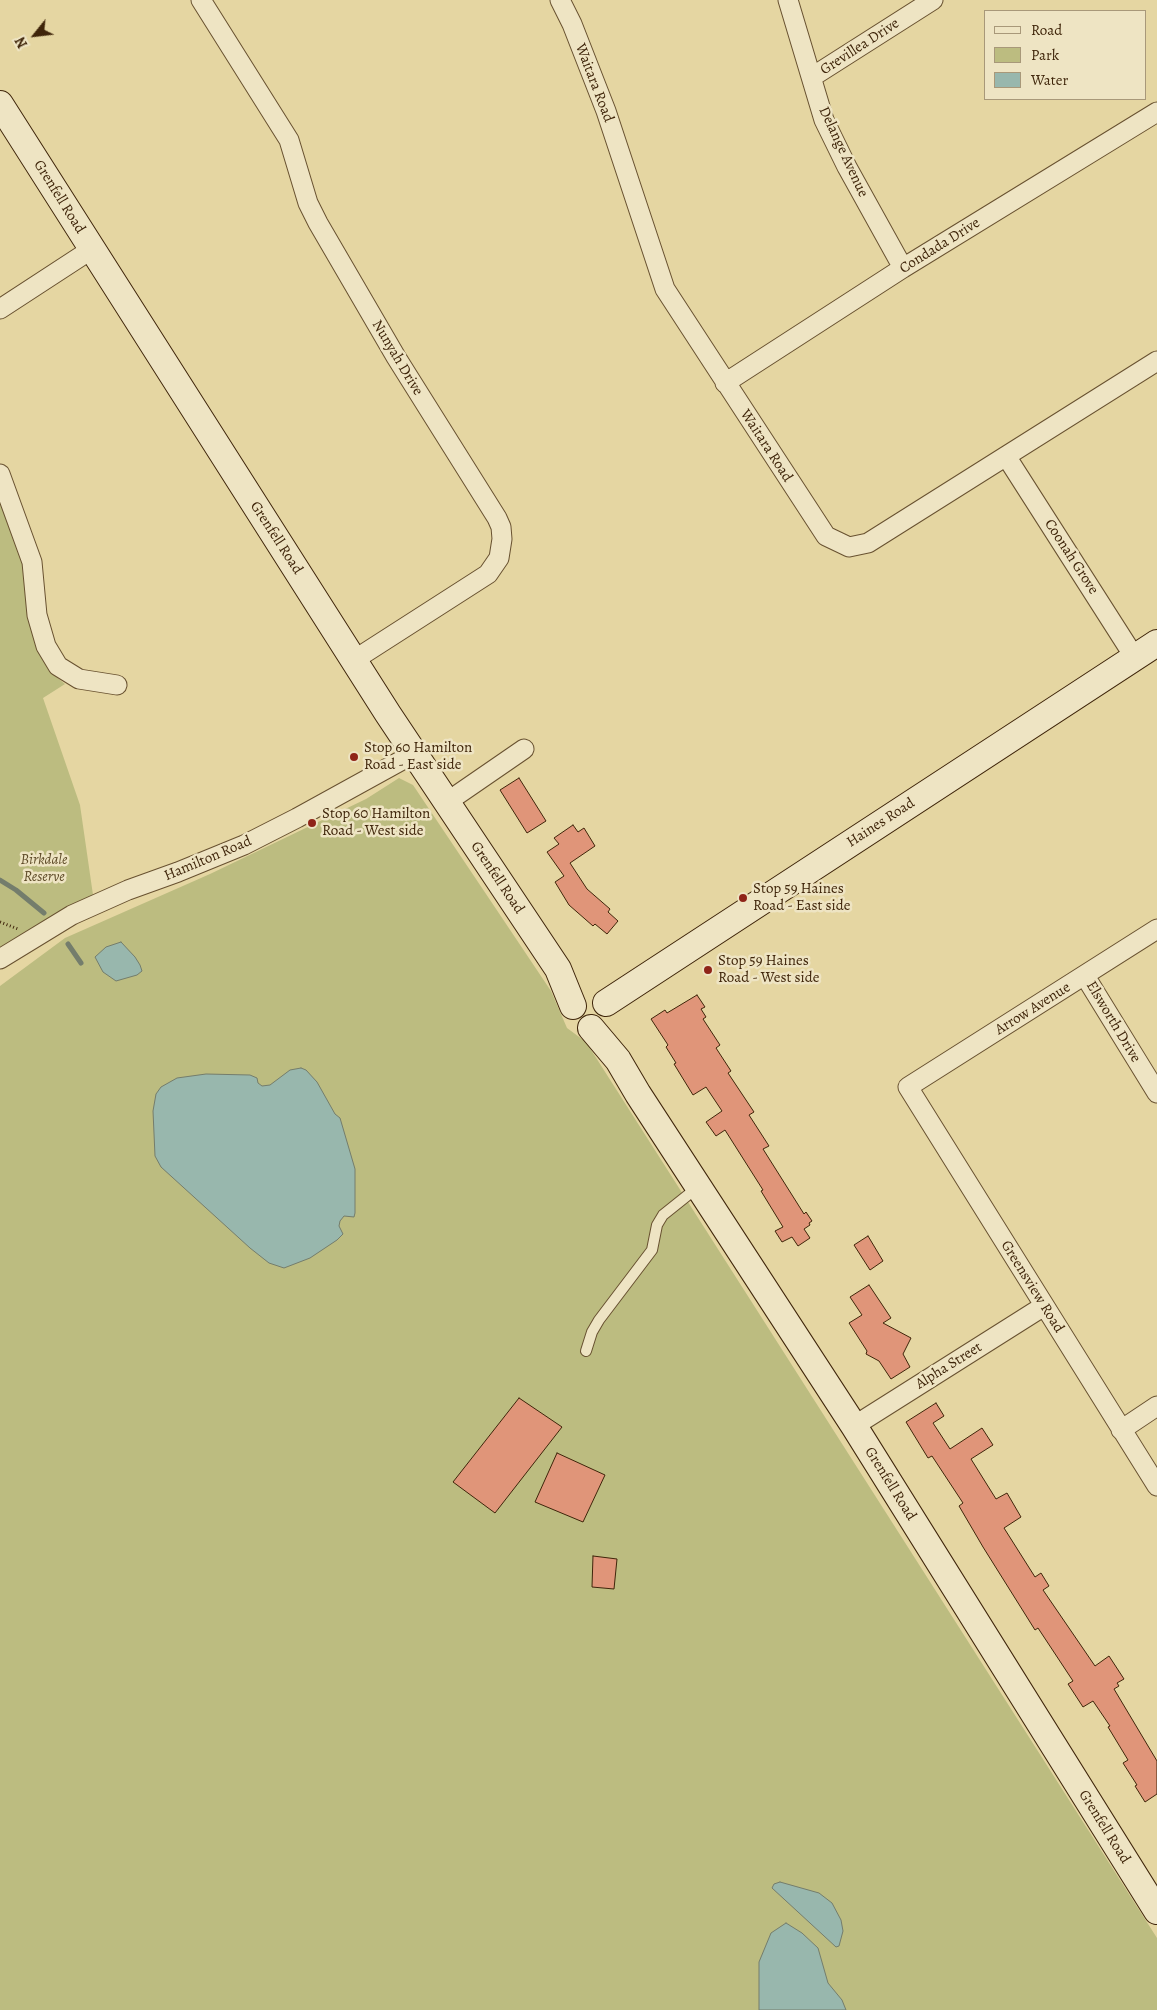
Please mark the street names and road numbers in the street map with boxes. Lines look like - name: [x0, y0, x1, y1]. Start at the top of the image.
- street label: Grevillea Drive: [817, 15, 903, 79]
- street label: Waitara Road: [571, 41, 617, 125]
- street label: Delange Avenue: [814, 104, 872, 200]
- street label: Grenfell Road: [29, 157, 89, 237]
- street label: Condada Drive: [896, 214, 984, 278]
- street label: Nunyah Drive: [367, 317, 427, 399]
- street label: Waitara Road: [736, 406, 796, 486]
- street label: Grenfell Road: [246, 498, 306, 578]
- street label: Coonah Grove: [1040, 516, 1102, 598]
- street label: Haines Road: [844, 794, 918, 852]
- street label: Hamilton Road: [162, 833, 254, 885]
- street label: Grenfell Road: [466, 838, 528, 918]
- street label: Elsworth Drive: [1082, 978, 1144, 1066]
- street label: Arrow Avenue: [992, 979, 1074, 1039]
- street label: Greensview Road: [996, 1238, 1068, 1336]
- street label: Alpha Street: [912, 1339, 986, 1393]
- street label: Grenfell Road: [860, 1444, 920, 1524]
- street label: Grenfell Road: [1074, 1787, 1134, 1867]

